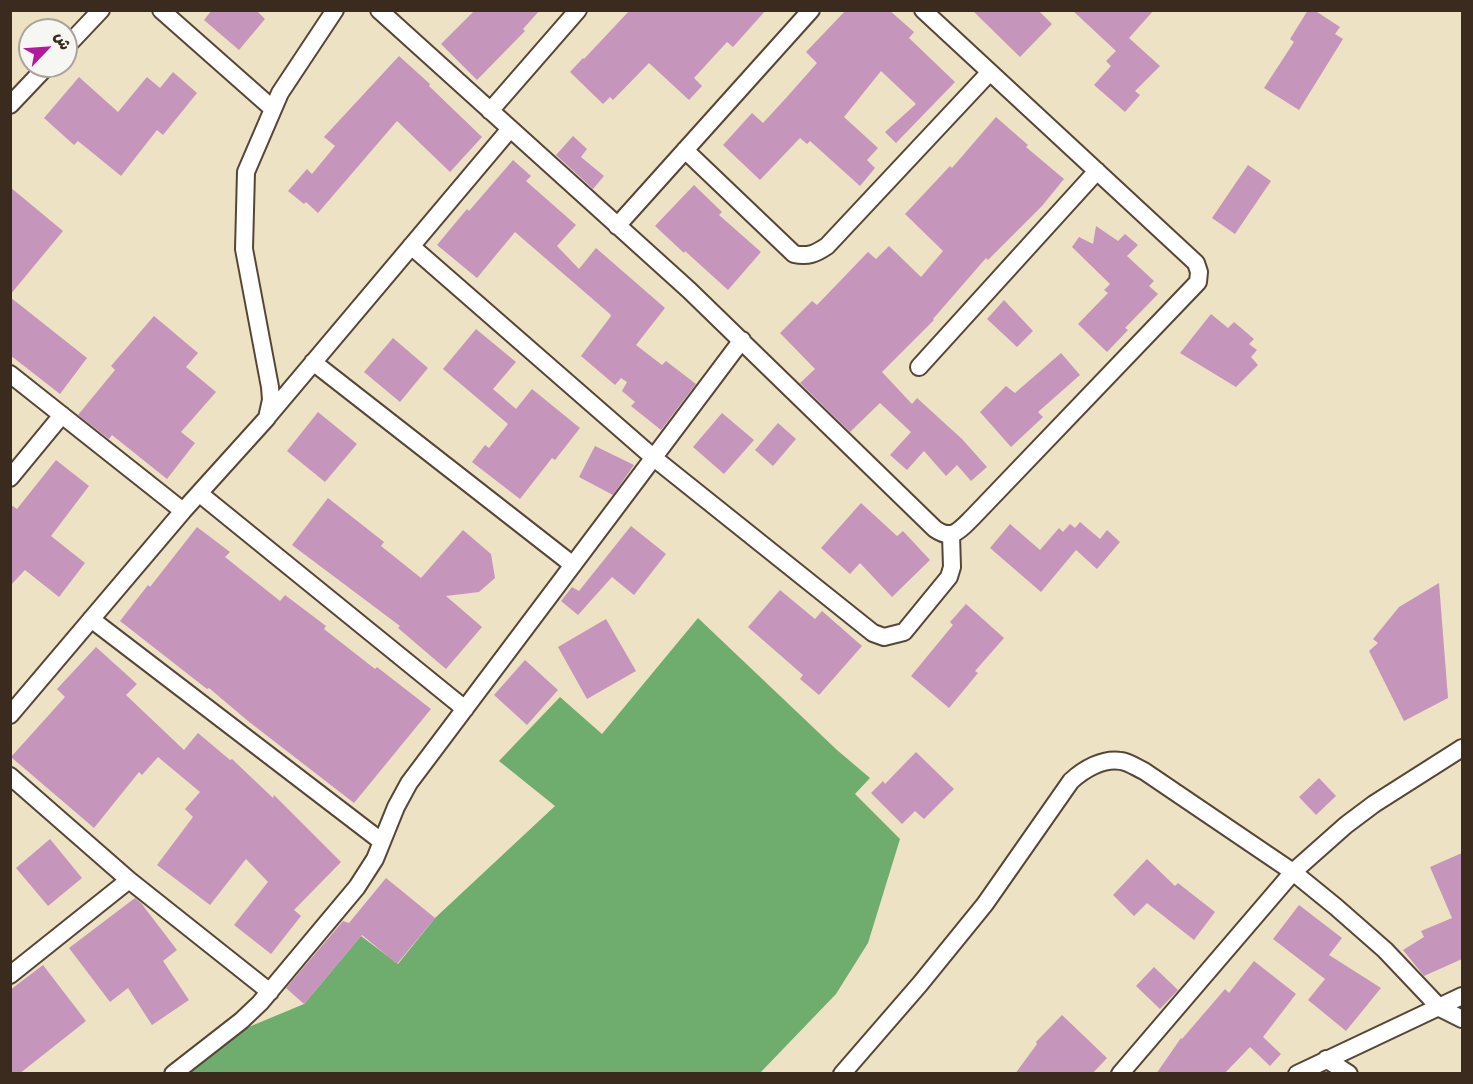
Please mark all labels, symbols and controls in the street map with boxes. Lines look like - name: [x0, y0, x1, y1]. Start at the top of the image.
- north arrow: [18, 18, 78, 78]
- text: ش: [50, 29, 75, 53]

